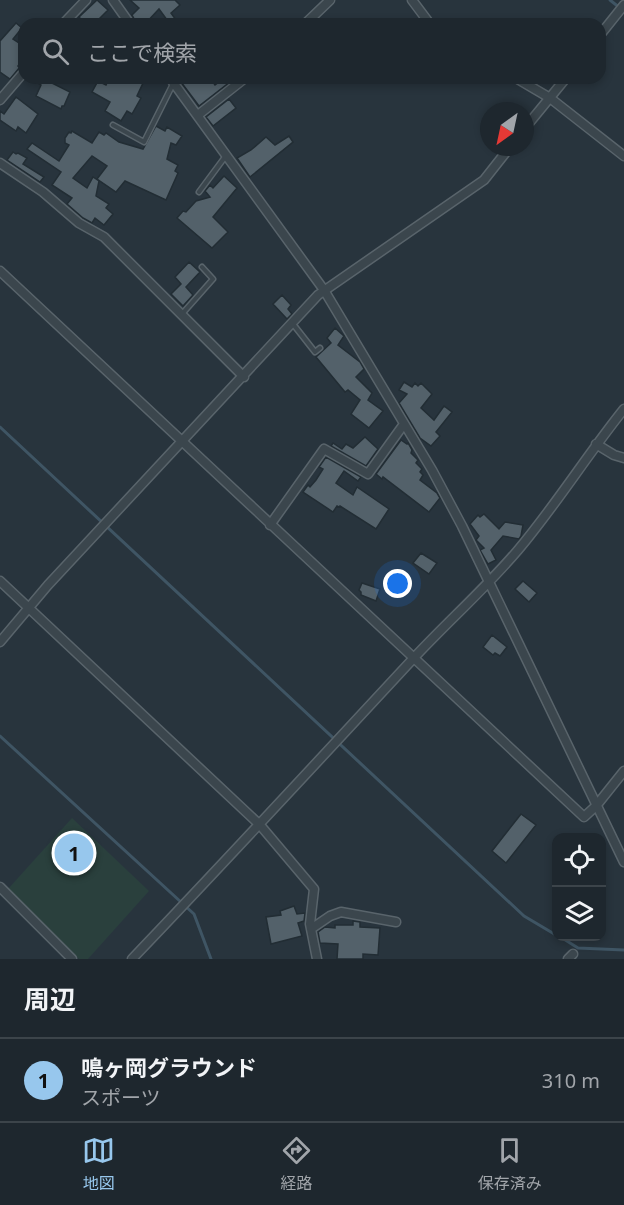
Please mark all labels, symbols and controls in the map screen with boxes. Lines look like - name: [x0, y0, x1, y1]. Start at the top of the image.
- search box: [18, 18, 606, 84]
- icon: search: [39, 35, 72, 68]
- text: ここで検索: [87, 37, 197, 67]
- north arrow: [480, 102, 534, 156]
- your location: [383, 569, 412, 598]
- pin: 1: [54, 830, 94, 876]
- map controls: [552, 833, 606, 941]
- button: locate: [552, 833, 606, 887]
- button: layers: [552, 887, 606, 941]
- text: 周辺: [24, 981, 76, 1017]
- text: 鳴ヶ岡グラウンド: [81, 1052, 257, 1082]
- text: 1: [38, 1067, 49, 1094]
- text: 310 m: [542, 1067, 600, 1094]
- text: スポーツ: [81, 1084, 161, 1111]
- tab: 地図: [82, 1134, 115, 1194]
- tab: 経路: [280, 1134, 313, 1194]
- tab: 保存済み: [478, 1134, 542, 1194]

